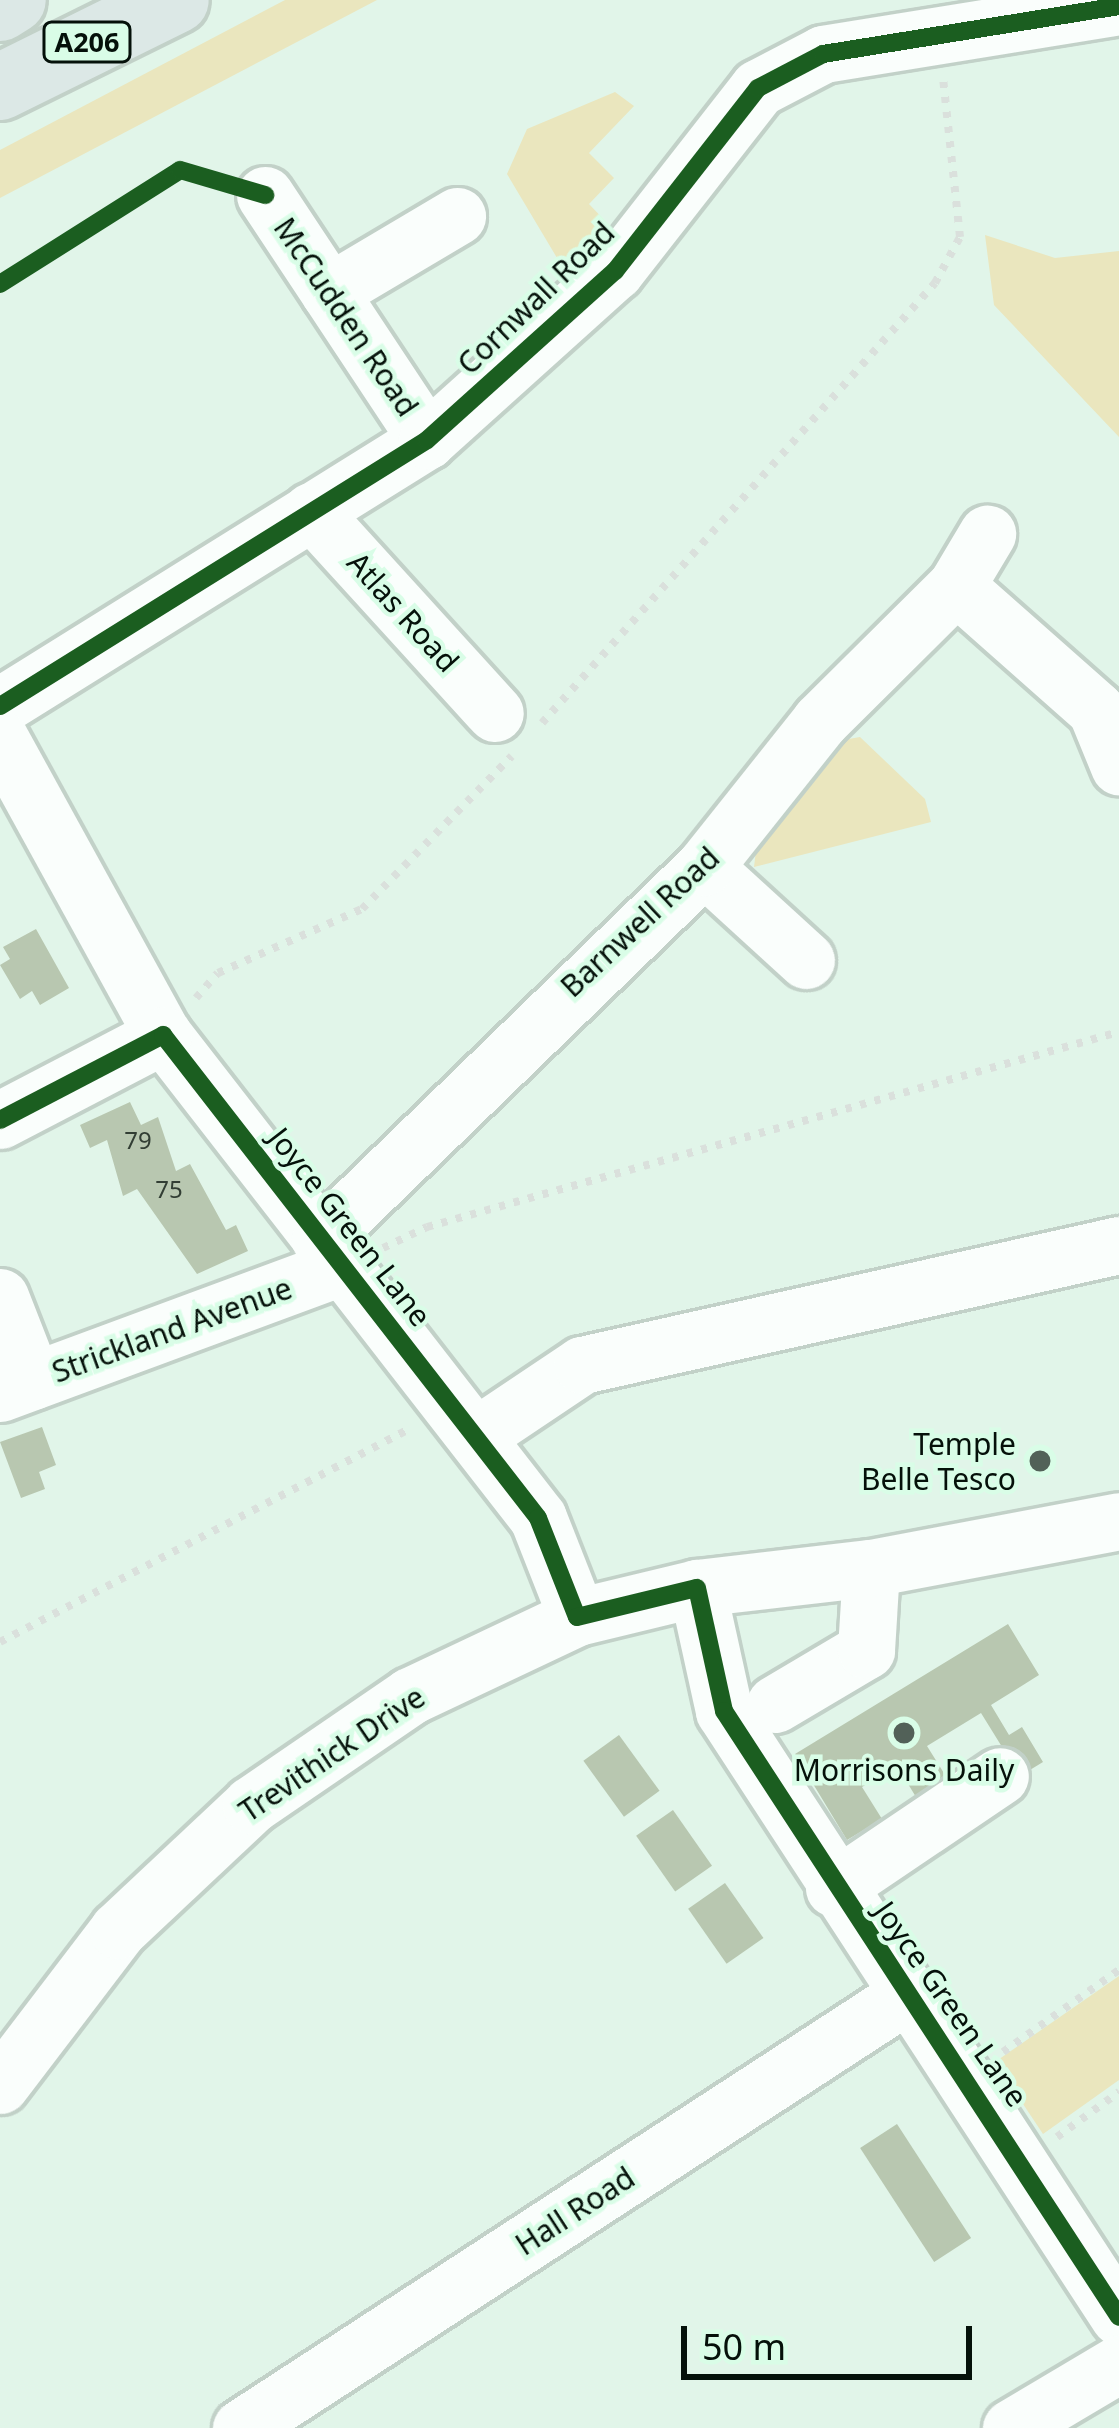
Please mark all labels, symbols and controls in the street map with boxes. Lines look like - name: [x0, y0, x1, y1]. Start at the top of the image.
- road number: A206: [42, 21, 132, 63]
- street label: McCudden Road: [266, 211, 426, 423]
- street label: Cornwall Road: [450, 214, 622, 382]
- street label: Atlas Road: [340, 545, 466, 679]
- street label: Barnwell Road: [553, 840, 727, 1004]
- street label: Joyce Green Lane: [261, 1121, 439, 1333]
- house number: 79: [124, 1126, 152, 1154]
- house number: 75: [155, 1175, 183, 1203]
- street label: Strickland Avenue: [47, 1270, 297, 1390]
- place label: Temple Belle Tesco: [861, 1426, 1016, 1496]
- marker: Temple Belle Tesco: [1027, 1448, 1053, 1474]
- street label: Trevithick Drive: [232, 1679, 432, 1829]
- marker: Morrisons Daily: [891, 1720, 917, 1746]
- place label: Morrisons Daily: [794, 1752, 1014, 1788]
- street label: Joyce Green Lane: [867, 1895, 1035, 2113]
- street label: Hall Road: [509, 2159, 641, 2263]
- scale bar: [687, 2302, 978, 2376]
- text: 50 m: [702, 2322, 786, 2371]

